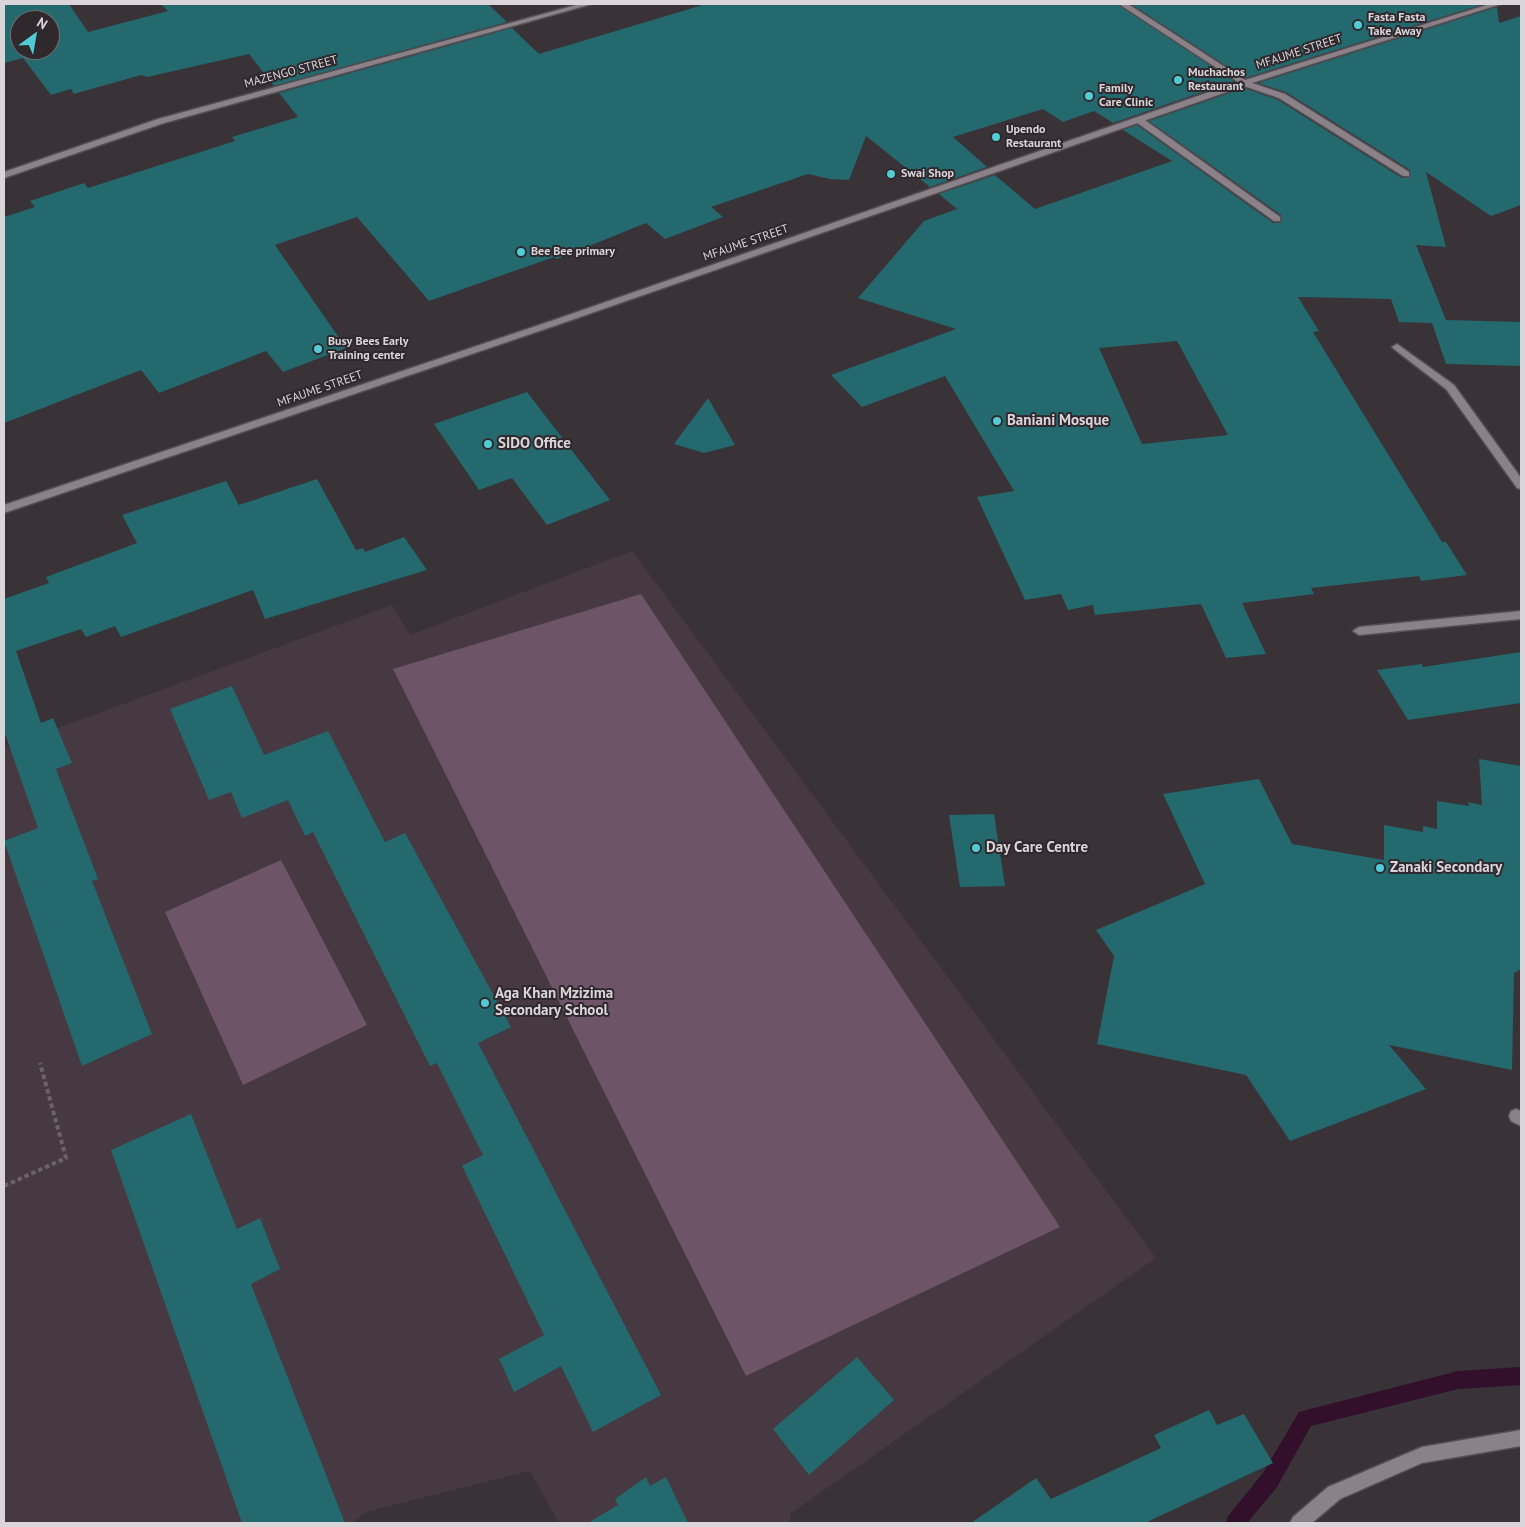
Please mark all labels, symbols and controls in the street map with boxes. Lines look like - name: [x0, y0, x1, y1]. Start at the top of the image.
- north arrow: [10, 10, 60, 60]
- place label: Fasta Fasta Take Away: [1368, 11, 1426, 39]
- text: N: [34, 13, 51, 33]
- marker: Fasta Fasta Take Away: [1352, 19, 1364, 31]
- street label: MFAUME STREET: [1254, 31, 1344, 73]
- street label: MAZENGO STREET: [243, 53, 339, 91]
- place label: Muchachos Restaurant: [1188, 66, 1245, 94]
- marker: Muchachos Restaurant: [1172, 74, 1184, 86]
- place label: Family Care Clinic: [1099, 82, 1153, 110]
- marker: Family Care Clinic: [1083, 90, 1095, 102]
- place label: Upendo Restaurant: [1006, 123, 1061, 151]
- marker: Upendo Restaurant: [990, 131, 1002, 143]
- place label: Swai Shop: [901, 167, 954, 181]
- marker: Swai Shop: [885, 168, 897, 180]
- street label: MFAUME STREET: [701, 222, 791, 264]
- place label: Bee Bee primary: [531, 245, 615, 259]
- marker: Bee Bee primary: [515, 246, 527, 258]
- place label: Busy Bees Early Training center: [328, 335, 408, 363]
- marker: Busy Bees Early Training center: [312, 343, 324, 355]
- street label: MFAUME STREET: [275, 368, 365, 410]
- place label: Baniani Mosque: [1007, 412, 1109, 430]
- marker: Baniani Mosque: [991, 415, 1003, 427]
- place label: SIDO Office: [498, 435, 571, 453]
- marker: SIDO Office: [482, 438, 494, 450]
- place label: Day Care Centre: [986, 839, 1088, 857]
- marker: Day Care Centre: [970, 842, 982, 854]
- place label: Zanaki Secondary: [1390, 859, 1502, 877]
- marker: Zanaki Secondary: [1374, 862, 1386, 874]
- place label: Aga Khan Mzizima Secondary School: [495, 985, 613, 1020]
- marker: Aga Khan Mzizima Secondary School: [479, 997, 491, 1009]

